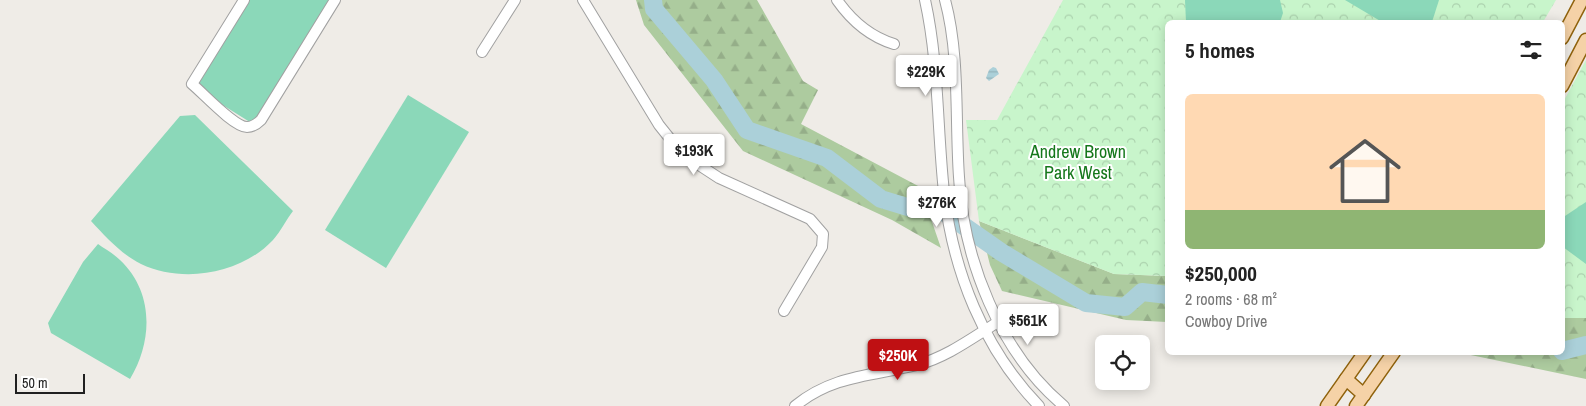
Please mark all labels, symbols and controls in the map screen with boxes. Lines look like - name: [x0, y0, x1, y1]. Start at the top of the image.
- text: 5 homes: [1185, 36, 1255, 65]
- icon: filters: [1517, 36, 1545, 64]
- pin: $229K: [891, 54, 961, 97]
- text: $229K: [907, 60, 945, 82]
- icon: home: [1320, 126, 1410, 216]
- pin: $193K: [659, 134, 729, 176]
- text: $193K: [675, 139, 713, 161]
- park label: Andrew Brown Park West: [1029, 139, 1126, 185]
- pin: $276K: [902, 186, 972, 228]
- text: $276K: [918, 191, 956, 213]
- text: $250,000: [1185, 259, 1257, 288]
- text: 2 rooms · 68 m²: [1185, 288, 1277, 310]
- pin: $561K: [993, 304, 1063, 346]
- text: $561K: [1009, 309, 1047, 331]
- text: Cowboy Drive: [1185, 310, 1267, 332]
- map controls: [1095, 335, 1150, 390]
- button: locate: [1095, 335, 1150, 390]
- pin: $250K: [863, 338, 933, 381]
- text: $250K: [879, 344, 917, 366]
- scale bar: [15, 371, 85, 394]
- text: 50 m: [22, 374, 48, 392]

